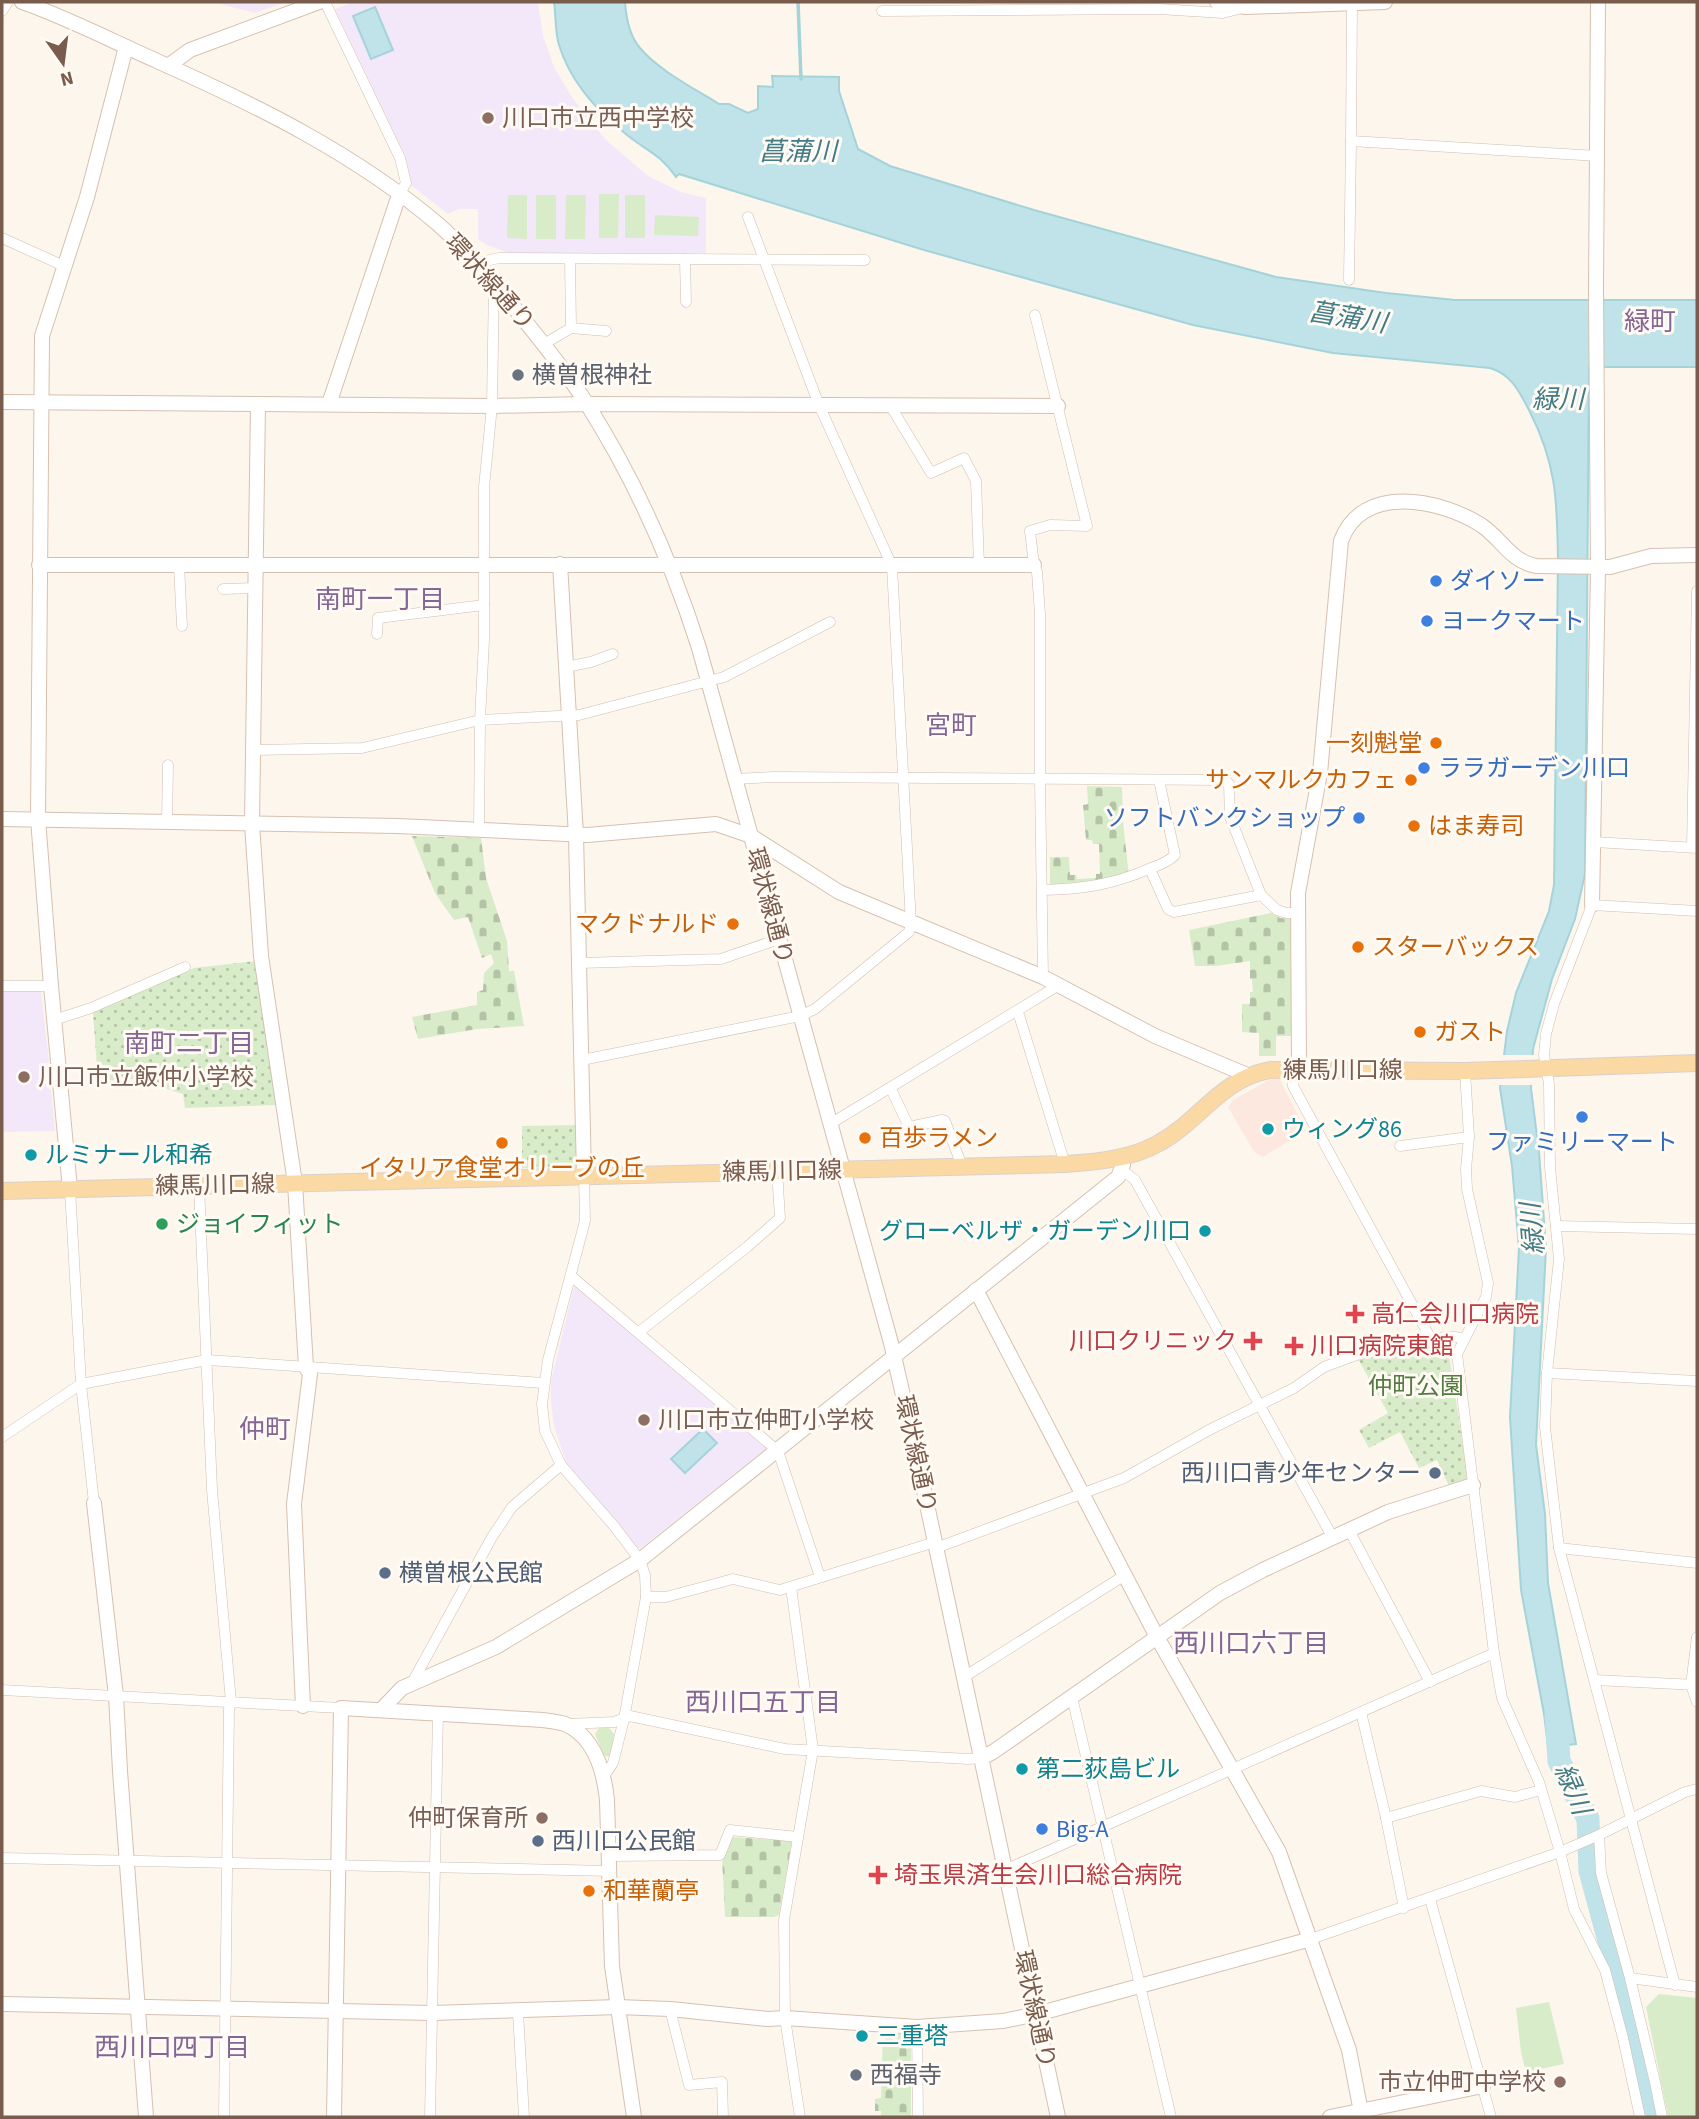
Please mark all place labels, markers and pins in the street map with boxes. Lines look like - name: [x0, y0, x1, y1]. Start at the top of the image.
- place label: 川口市立西中学校: [502, 101, 694, 136]
- marker: 川口市立西中学校: [480, 110, 496, 126]
- place label: 横曽根神社: [532, 358, 652, 393]
- marker: 横曽根神社: [510, 367, 526, 383]
- place label: ダイソー: [1450, 564, 1546, 599]
- marker: ダイソー: [1428, 573, 1444, 589]
- place label: ヨークマート: [1441, 604, 1585, 639]
- marker: ヨークマート: [1419, 613, 1435, 629]
- place label: 一刻魁堂: [1326, 726, 1422, 761]
- marker: 一刻魁堂: [1428, 735, 1444, 751]
- place label: ララガーデン川口: [1438, 751, 1630, 786]
- marker: ララガーデン川口: [1416, 760, 1432, 776]
- place label: サンマルクカフェ: [1205, 763, 1397, 798]
- marker: サンマルクカフェ: [1403, 772, 1419, 788]
- place label: ソフトバンクショップ: [1104, 801, 1345, 836]
- place label: はま寿司: [1428, 809, 1524, 844]
- marker: ソフトバンクショップ: [1351, 810, 1367, 826]
- marker: はま寿司: [1406, 818, 1422, 834]
- place label: マクドナルド: [575, 907, 719, 942]
- marker: マクドナルド: [725, 916, 741, 932]
- place label: スターバックス: [1372, 930, 1539, 965]
- marker: スターバックス: [1350, 939, 1366, 955]
- place label: ガスト: [1434, 1015, 1506, 1050]
- marker: ガスト: [1412, 1024, 1428, 1040]
- place label: 川口市立飯仲小学校: [38, 1060, 254, 1095]
- marker: 川口市立飯仲小学校: [16, 1069, 32, 1085]
- marker: ファミリーマート: [1574, 1109, 1590, 1125]
- place label: ウィング86: [1282, 1112, 1402, 1147]
- place label: 百歩ラメン: [879, 1121, 998, 1156]
- marker: ウィング86: [1260, 1121, 1276, 1137]
- place label: ファミリーマート: [1486, 1125, 1678, 1160]
- marker: 百歩ラメン: [857, 1130, 873, 1146]
- marker: イタリア食堂オリーブの丘: [494, 1135, 510, 1151]
- place label: ルミナール和希: [45, 1138, 213, 1173]
- marker: ルミナール和希: [23, 1147, 39, 1163]
- place label: イタリア食堂オリーブの丘: [359, 1151, 645, 1186]
- place label: ジョイフィット: [176, 1207, 344, 1242]
- place label: グローベルザ・ガーデン川口: [879, 1214, 1191, 1249]
- marker: ジョイフィット: [154, 1216, 170, 1232]
- marker: グローベルザ・ガーデン川口: [1197, 1223, 1213, 1239]
- place label: 高仁会川口病院: [1371, 1297, 1539, 1332]
- marker: 高仁会川口病院: [1345, 1304, 1365, 1324]
- place label: 川口クリニック: [1069, 1324, 1237, 1359]
- place label: 川口病院東館: [1310, 1329, 1454, 1364]
- marker: 川口クリニック: [1243, 1331, 1263, 1351]
- marker: 川口病院東館: [1284, 1336, 1304, 1356]
- place label: 川口市立仲町小学校: [658, 1403, 874, 1438]
- marker: 川口市立仲町小学校: [636, 1412, 652, 1428]
- place label: 西川口青少年センター: [1181, 1456, 1421, 1491]
- marker: 西川口青少年センター: [1427, 1465, 1443, 1481]
- place label: 横曽根公民館: [399, 1556, 543, 1591]
- marker: 横曽根公民館: [377, 1565, 393, 1581]
- place label: 第二荻島ビル: [1036, 1752, 1180, 1787]
- marker: 第二荻島ビル: [1014, 1761, 1030, 1777]
- place label: 仲町保育所: [408, 1801, 528, 1836]
- marker: 仲町保育所: [534, 1810, 550, 1826]
- place label: Big-A: [1056, 1812, 1109, 1847]
- marker: Big-A: [1034, 1821, 1050, 1837]
- place label: 西川口公民館: [552, 1824, 696, 1859]
- marker: 西川口公民館: [530, 1833, 546, 1849]
- place label: 埼玉県済生会川口総合病院: [894, 1858, 1182, 1893]
- marker: 埼玉県済生会川口総合病院: [868, 1865, 888, 1885]
- place label: 和華蘭亭: [603, 1874, 699, 1909]
- marker: 和華蘭亭: [581, 1883, 597, 1899]
- place label: 三重塔: [876, 2019, 948, 2054]
- marker: 三重塔: [854, 2028, 870, 2044]
- place label: 西福寺: [870, 2058, 942, 2093]
- place label: 市立仲町中学校: [1378, 2065, 1546, 2100]
- marker: 西福寺: [848, 2067, 864, 2083]
- marker: 市立仲町中学校: [1552, 2074, 1568, 2090]

